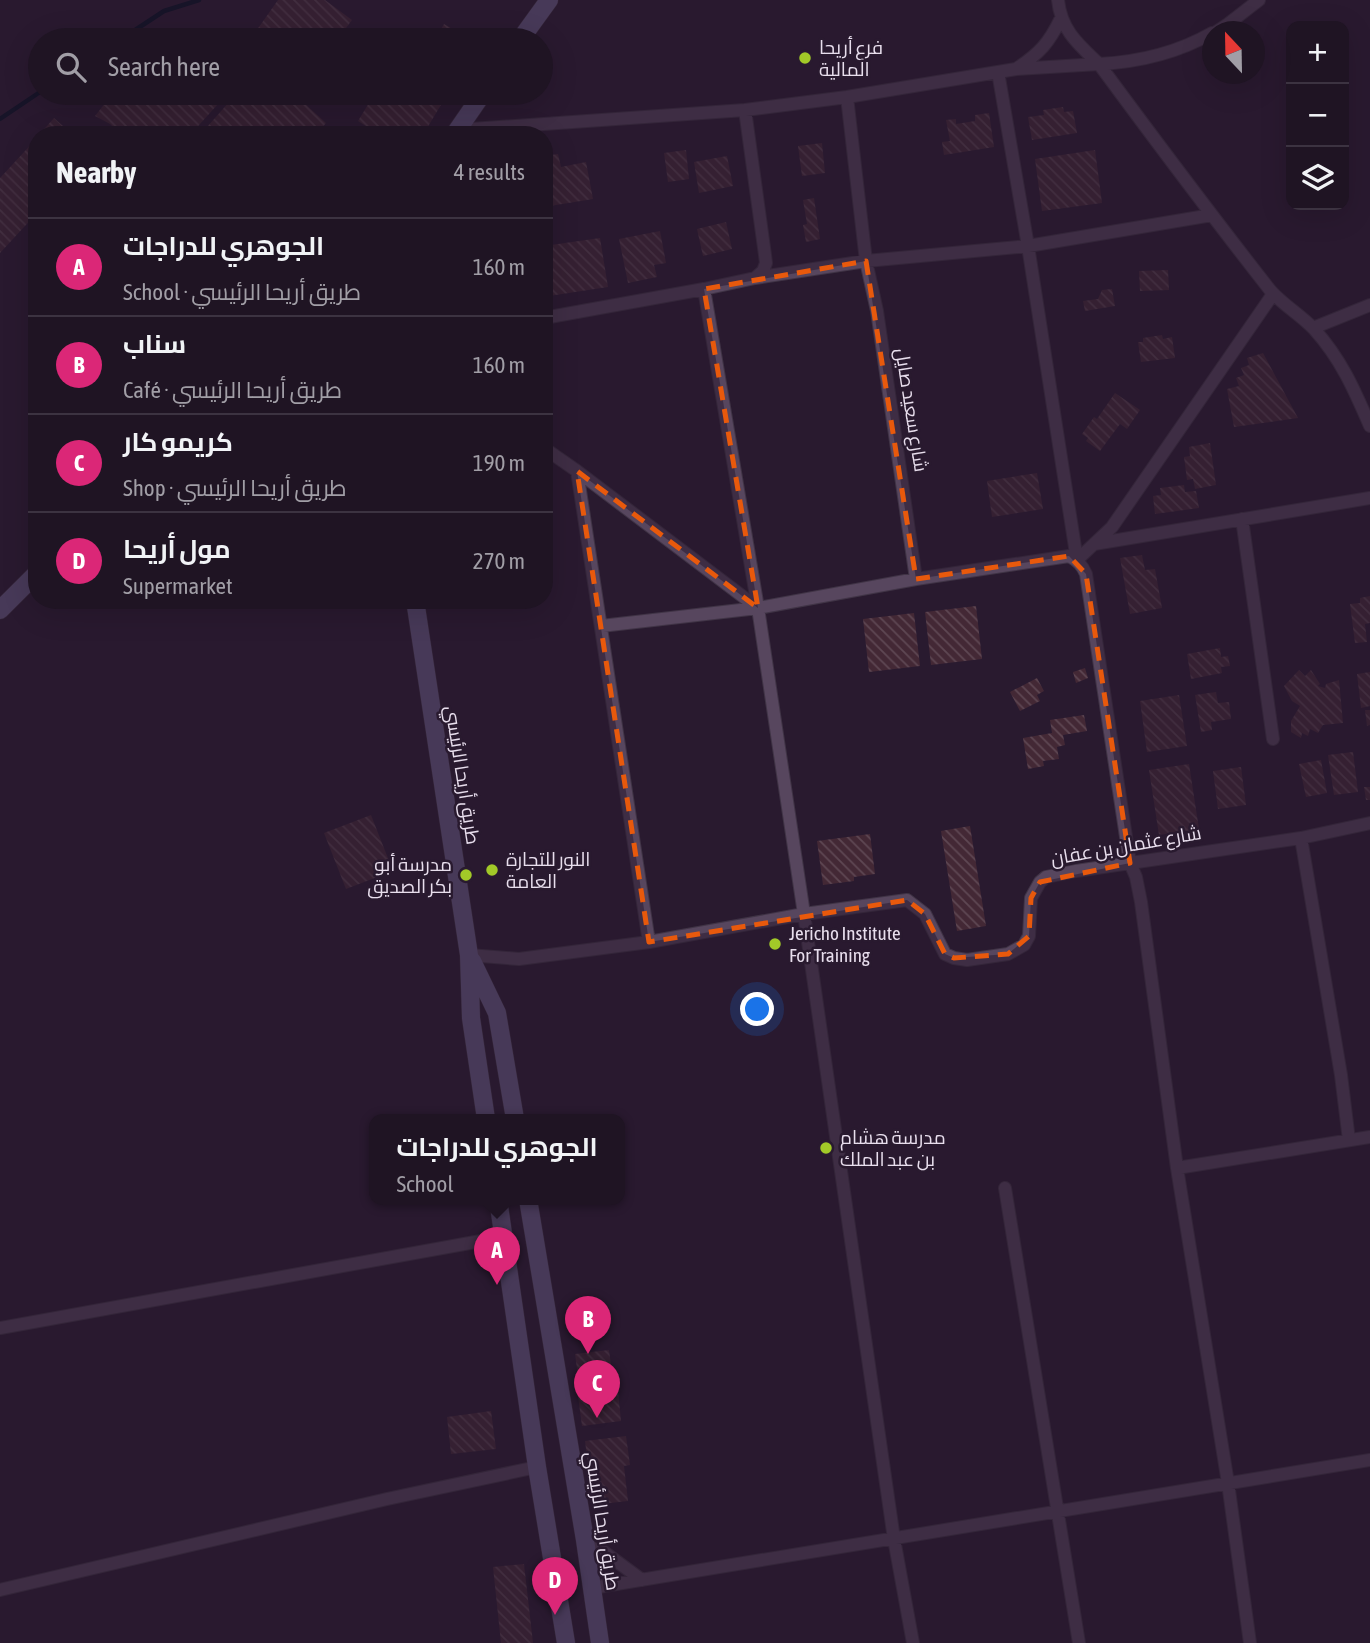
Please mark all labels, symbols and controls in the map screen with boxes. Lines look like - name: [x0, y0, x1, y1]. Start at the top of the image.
- north arrow: [1202, 21, 1265, 84]
- map controls: [1286, 21, 1349, 210]
- button: +: [1286, 21, 1349, 84]
- search box: [28, 28, 553, 105]
- place label: فرع أريحا المالية: [819, 36, 883, 80]
- icon: search: [52, 48, 90, 86]
- marker: فرع أريحا المالية: [797, 50, 813, 66]
- text: Search here: [108, 52, 220, 82]
- button: −: [1286, 84, 1349, 147]
- button: layers: [1286, 147, 1349, 210]
- text: Nearby: [56, 155, 136, 189]
- text: 4 results: [454, 159, 525, 185]
- text: الجوهري للدراجات: [123, 231, 324, 261]
- text: A: [73, 254, 85, 280]
- text: 160 m: [473, 254, 525, 280]
- text: School · طريق أريحا الرئيسي: [123, 279, 361, 305]
- text: سناب: [123, 329, 186, 359]
- street label: شارع سعيد صايل: [888, 346, 933, 474]
- text: B: [74, 352, 84, 378]
- text: 160 m: [473, 352, 525, 378]
- text: Café · طريق أريحا الرئيسي: [123, 377, 342, 403]
- text: كريمو كار: [123, 427, 233, 457]
- text: C: [74, 450, 84, 476]
- text: 190 m: [473, 450, 525, 476]
- text: Shop · طريق أريحا الرئيسي: [123, 475, 347, 501]
- text: مول أريحا: [123, 534, 231, 564]
- text: D: [73, 548, 85, 574]
- text: 270 m: [473, 548, 525, 574]
- text: Supermarket: [123, 573, 233, 599]
- street label: طريق أريحا الرئيسي: [437, 704, 485, 847]
- street label: شارع عثمان بن عفان: [1049, 821, 1204, 872]
- place label: النور للتجارة العامة: [506, 848, 590, 892]
- place label: مدرسة أبو بكر الصديق: [367, 853, 452, 899]
- marker: النور للتجارة العامة: [484, 862, 500, 878]
- marker: مدرسة أبو بكر الصديق: [458, 867, 474, 883]
- place label: Jericho Institute For Training: [789, 922, 901, 966]
- marker: Jericho Institute For Training: [767, 936, 783, 952]
- your location: [740, 992, 774, 1026]
- popup: [369, 1114, 625, 1205]
- place label: مدرسة هشام بن عبد الملك: [840, 1126, 946, 1171]
- text: الجوهري للدراجات: [396, 1132, 598, 1162]
- marker: مدرسة هشام بن عبد الملك: [818, 1140, 834, 1156]
- text: School: [396, 1171, 454, 1197]
- pin: A: [474, 1227, 520, 1285]
- pin: B: [565, 1296, 611, 1354]
- pin: C: [574, 1360, 620, 1418]
- street label: طريق أريحا الرئيسي: [577, 1450, 625, 1593]
- pin: D: [532, 1557, 578, 1615]

